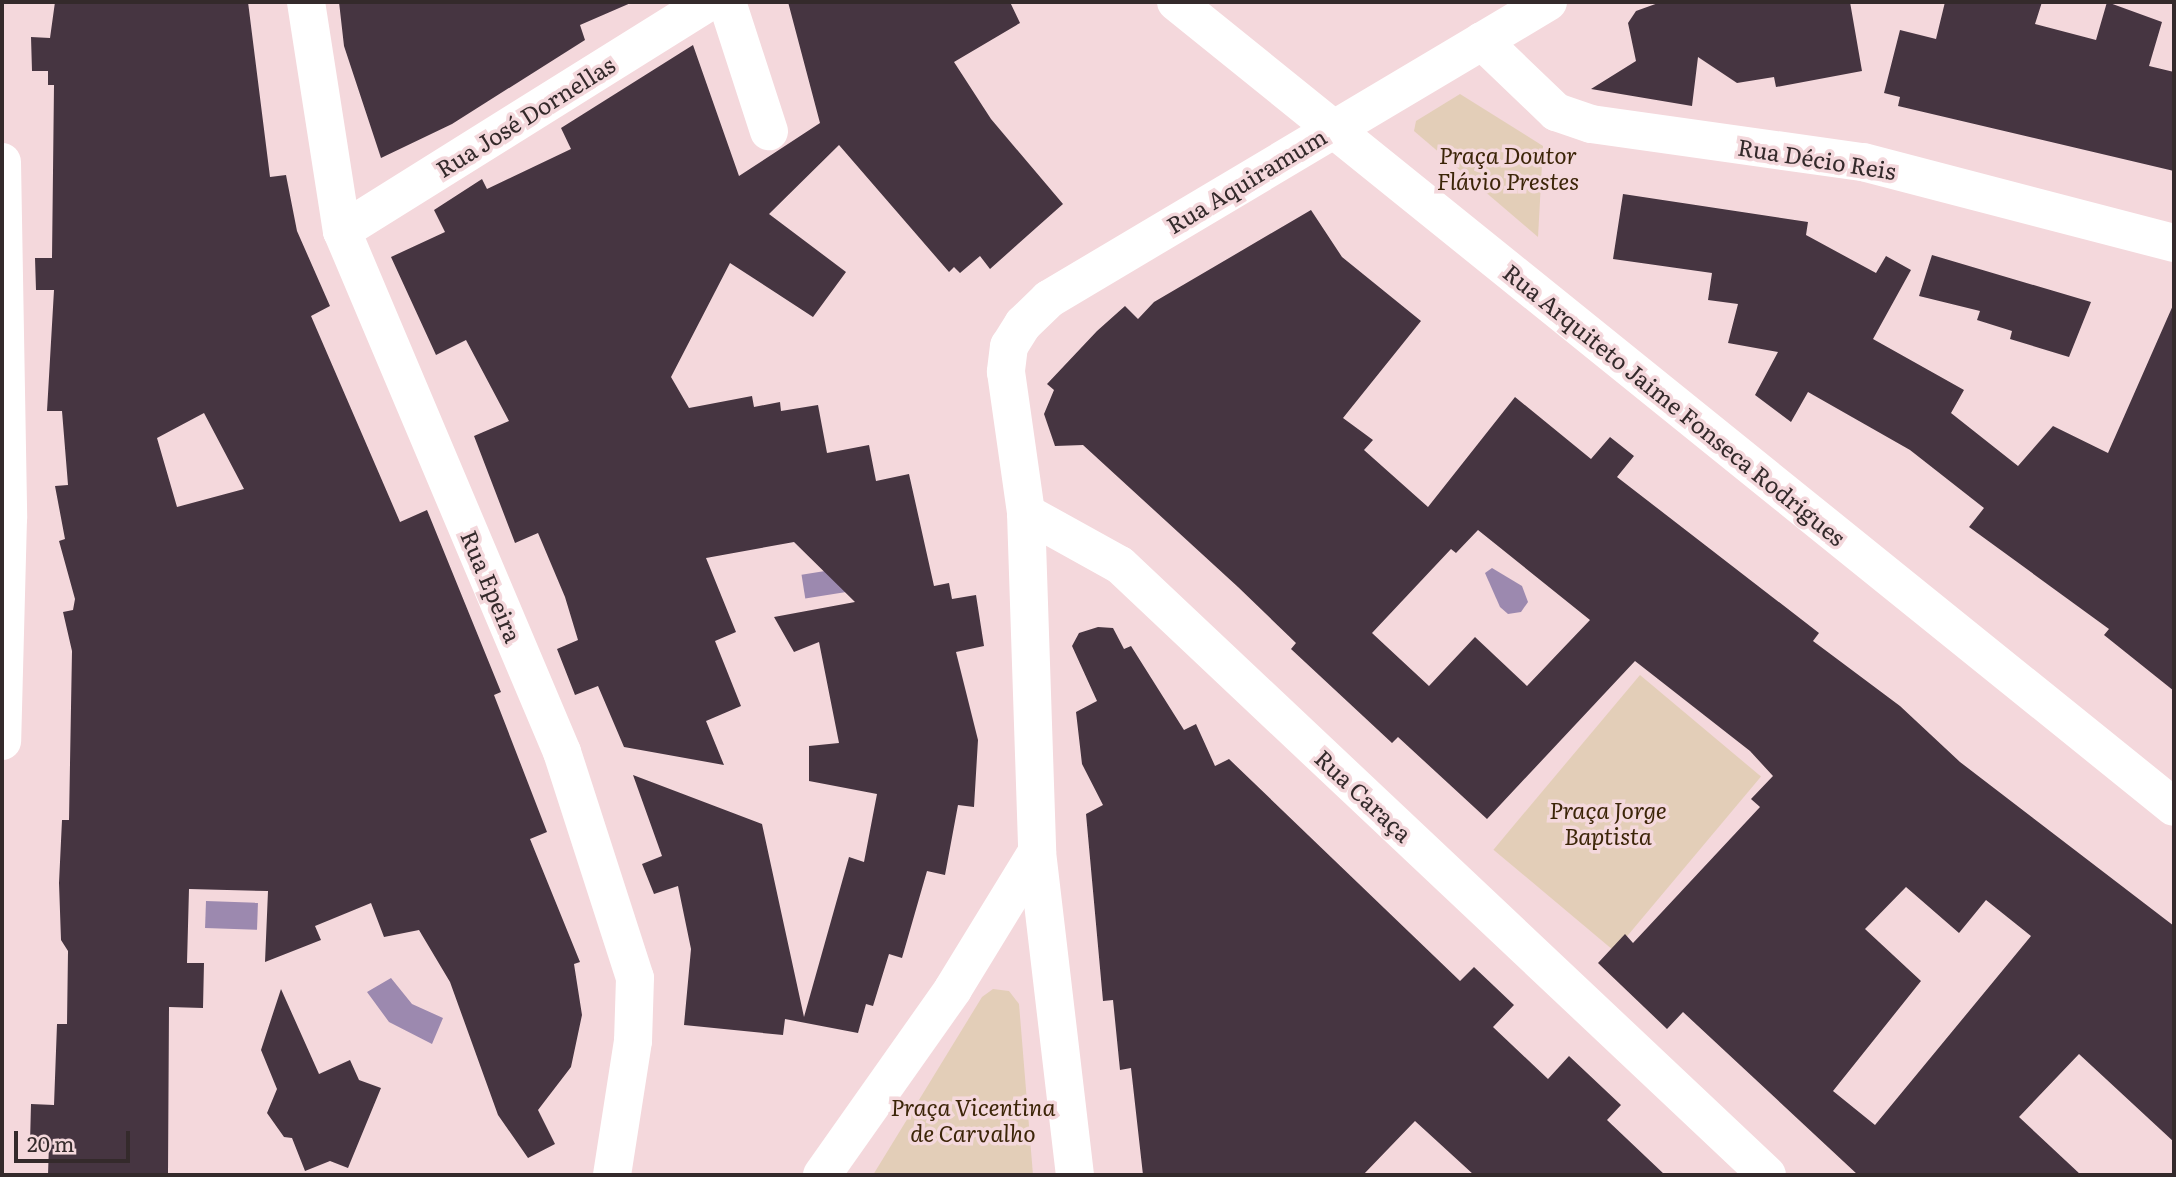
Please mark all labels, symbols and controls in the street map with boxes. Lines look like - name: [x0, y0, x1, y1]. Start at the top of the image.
- street label: Rua José Dornellas: [431, 50, 619, 182]
- street label: Rua Aquiramum: [1161, 121, 1331, 239]
- street label: Rua Décio Reis: [1736, 132, 1898, 184]
- park label: Praça Doutor Flávio Prestes: [1437, 140, 1579, 194]
- street label: Rua Arquiteto Jaime Fonseca Rodrigues: [1499, 257, 1851, 551]
- street label: Rua Epeira: [456, 526, 528, 646]
- street label: Rua Caraça: [1310, 743, 1418, 847]
- park label: Praça Jorge Baptista: [1549, 795, 1667, 849]
- park label: Praça Vicentina de Carvalho: [890, 1092, 1056, 1146]
- scale bar: [18, 1118, 133, 1162]
- text: 20 m: [27, 1127, 74, 1158]

